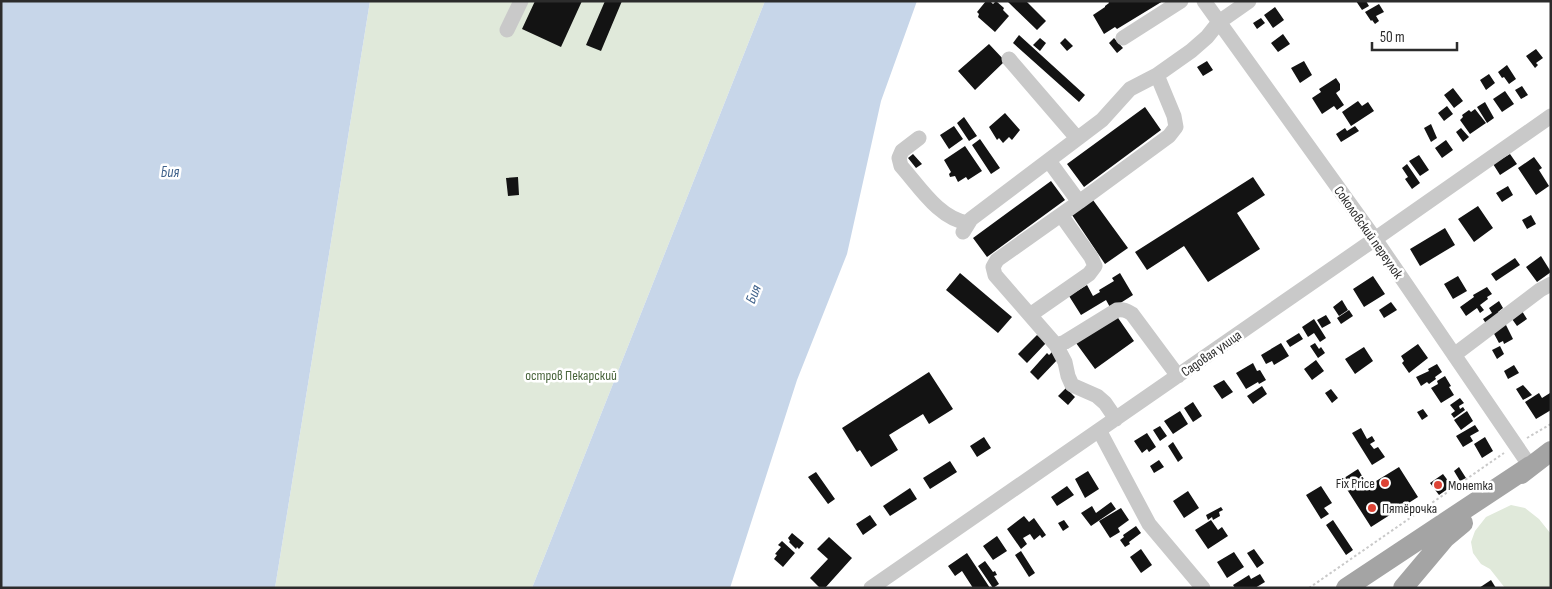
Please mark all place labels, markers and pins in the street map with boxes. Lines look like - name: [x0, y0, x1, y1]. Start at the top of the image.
- place label: Fix Price: [1336, 475, 1375, 492]
- marker: Fix Price: [1379, 477, 1391, 489]
- place label: Монетка: [1448, 477, 1493, 494]
- marker: Монетка: [1432, 479, 1444, 491]
- place label: Пятёрочка: [1382, 500, 1437, 517]
- marker: Пятёрочка: [1366, 502, 1378, 514]

